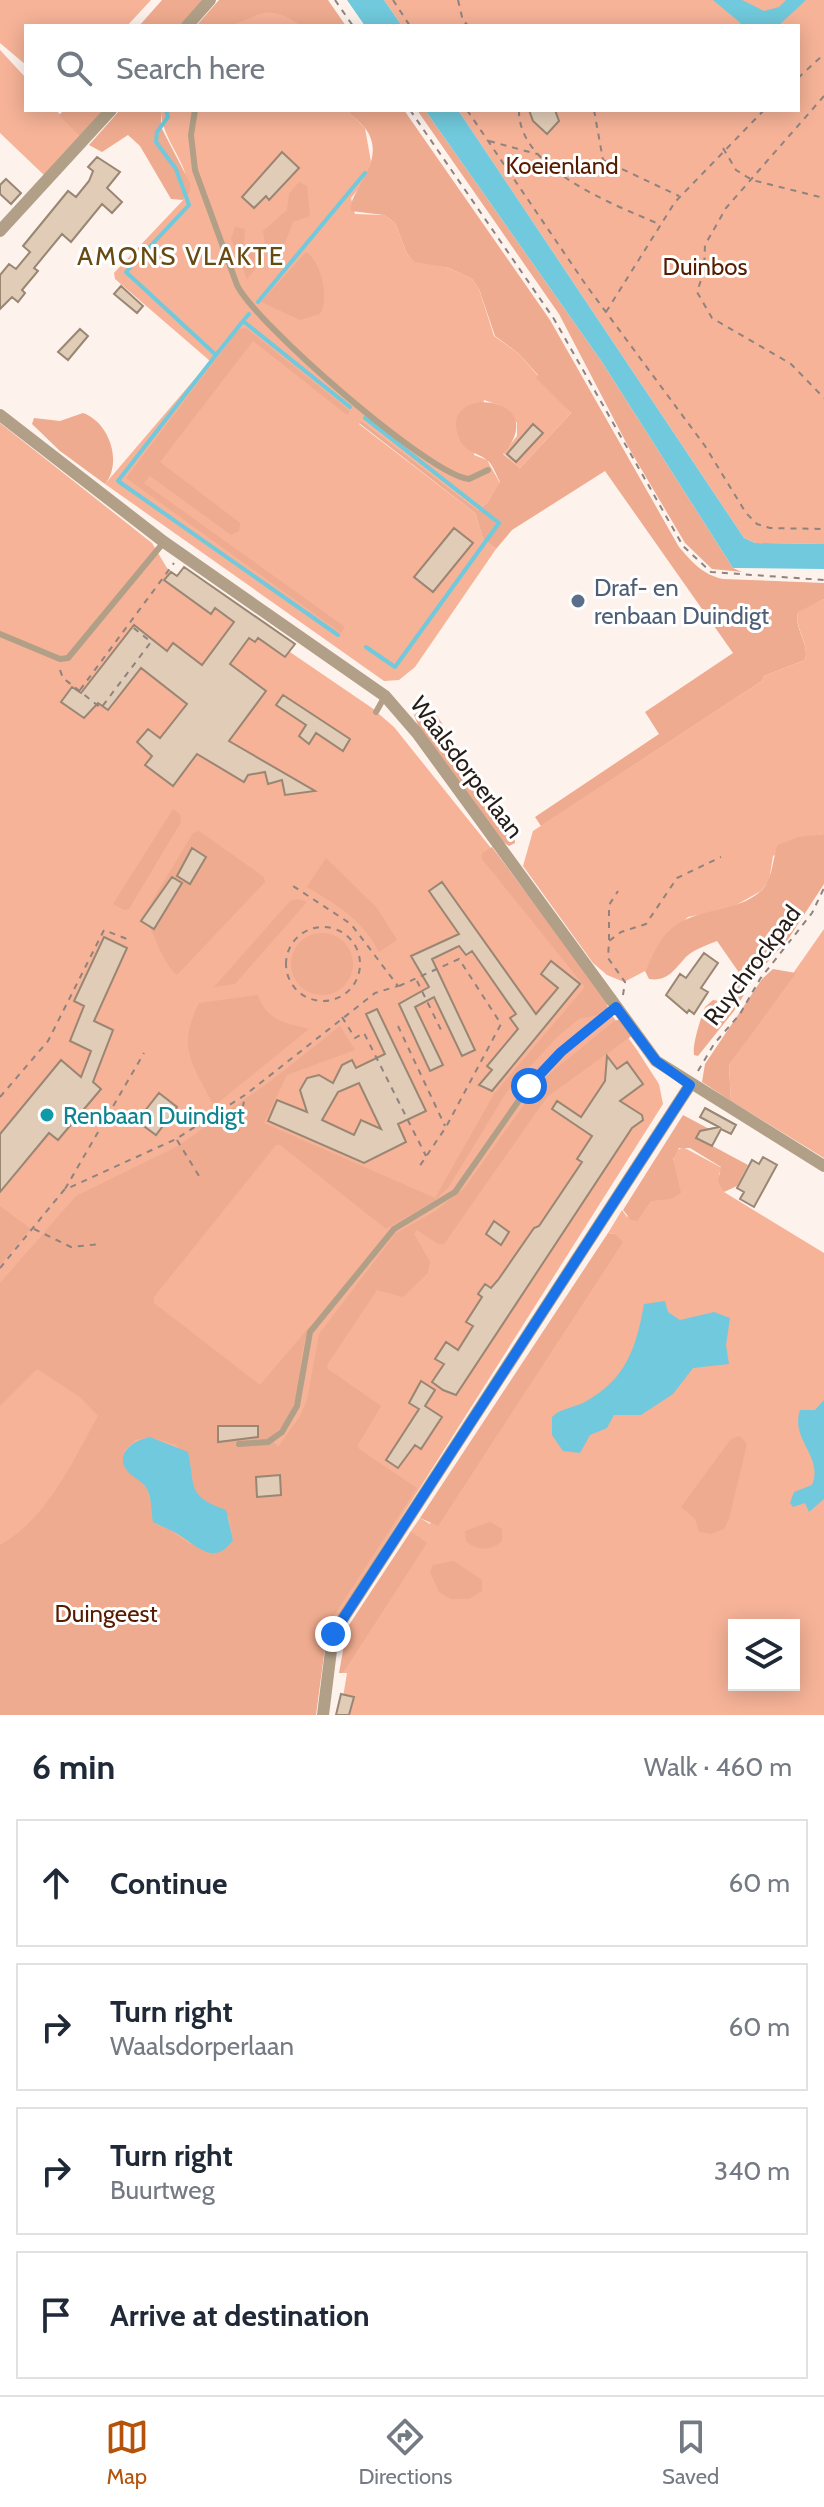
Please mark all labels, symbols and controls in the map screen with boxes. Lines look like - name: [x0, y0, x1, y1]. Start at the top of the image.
- search box: [24, 24, 800, 112]
- icon: search: [52, 46, 96, 90]
- text: Search here: [116, 50, 265, 87]
- park label: Koeienland: [506, 151, 618, 180]
- district label: AMONS VLAKTE: [77, 240, 285, 272]
- park label: Duinbos: [663, 252, 747, 281]
- place label: Draf- en renbaan Duindigt: [594, 573, 769, 630]
- marker: Draf- en renbaan Duindigt: [569, 592, 587, 610]
- street label: Waalsdorperlaan: [404, 690, 530, 844]
- street label: Ruychrockpad: [697, 899, 807, 1031]
- route start: [511, 1068, 547, 1104]
- place label: Renbaan Duindigt: [63, 1101, 245, 1130]
- marker: Renbaan Duindigt: [38, 1106, 56, 1124]
- park label: Duingeest: [55, 1599, 157, 1628]
- route end: [315, 1616, 351, 1652]
- map controls: [728, 1619, 800, 1691]
- button: layers: [728, 1619, 800, 1691]
- text: 6 min: [32, 1746, 115, 1788]
- text: Walk · 460 m: [644, 1751, 792, 1783]
- icon: ahead: [34, 1861, 78, 1905]
- text: Continue: [110, 1865, 227, 1902]
- text: 60 m: [728, 1867, 790, 1899]
- text: Turn right: [110, 1993, 233, 2030]
- icon: right: [34, 2005, 78, 2049]
- text: 60 m: [728, 2011, 790, 2043]
- text: Waalsdorperlaan: [110, 2030, 294, 2062]
- text: Turn right: [110, 2137, 233, 2174]
- icon: right: [34, 2149, 78, 2193]
- text: 340 m: [714, 2155, 790, 2187]
- text: Buurtweg: [110, 2174, 215, 2206]
- icon: arrive: [34, 2293, 78, 2337]
- text: Arrive at destination: [110, 2297, 370, 2334]
- tab: Map: [105, 2415, 149, 2490]
- tab: Directions: [358, 2415, 452, 2490]
- tab: Saved: [662, 2415, 719, 2490]

